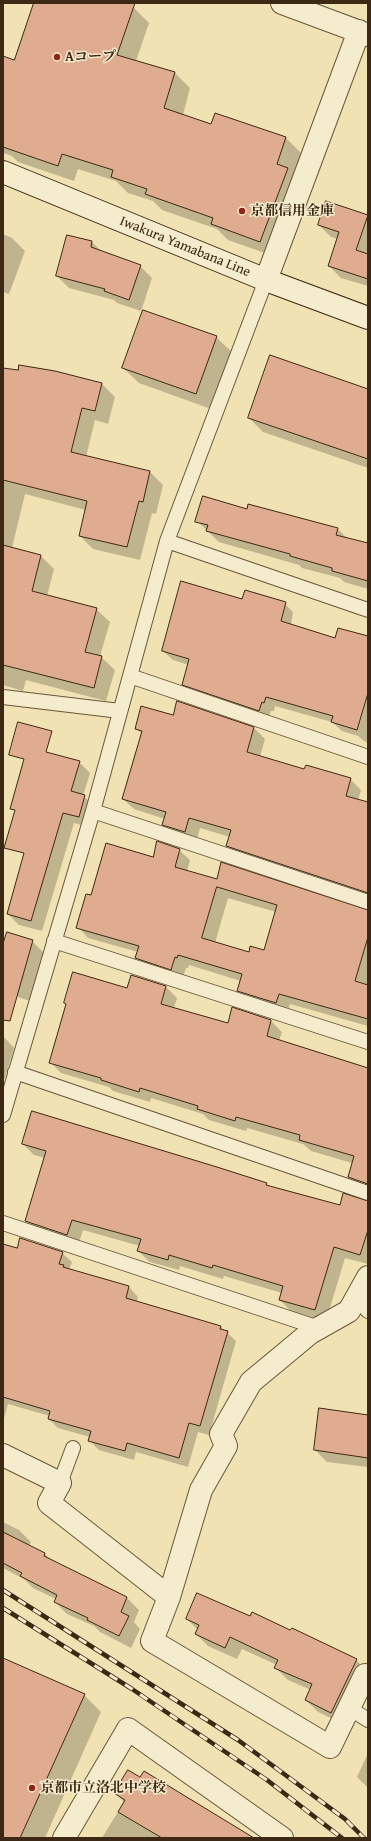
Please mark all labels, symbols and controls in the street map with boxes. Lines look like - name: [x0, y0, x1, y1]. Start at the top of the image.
- place label: Aコープ: [65, 49, 116, 65]
- marker: Aコープ: [52, 52, 62, 62]
- place label: 京都信用金庫: [250, 203, 334, 219]
- marker: 京都信用金庫: [237, 206, 247, 216]
- street label: Iwakura Yamabana Line: [117, 213, 253, 281]
- place label: 京都市立洛北中学校: [40, 1780, 166, 1796]
- marker: 京都市立洛北中学校: [27, 1783, 37, 1793]

